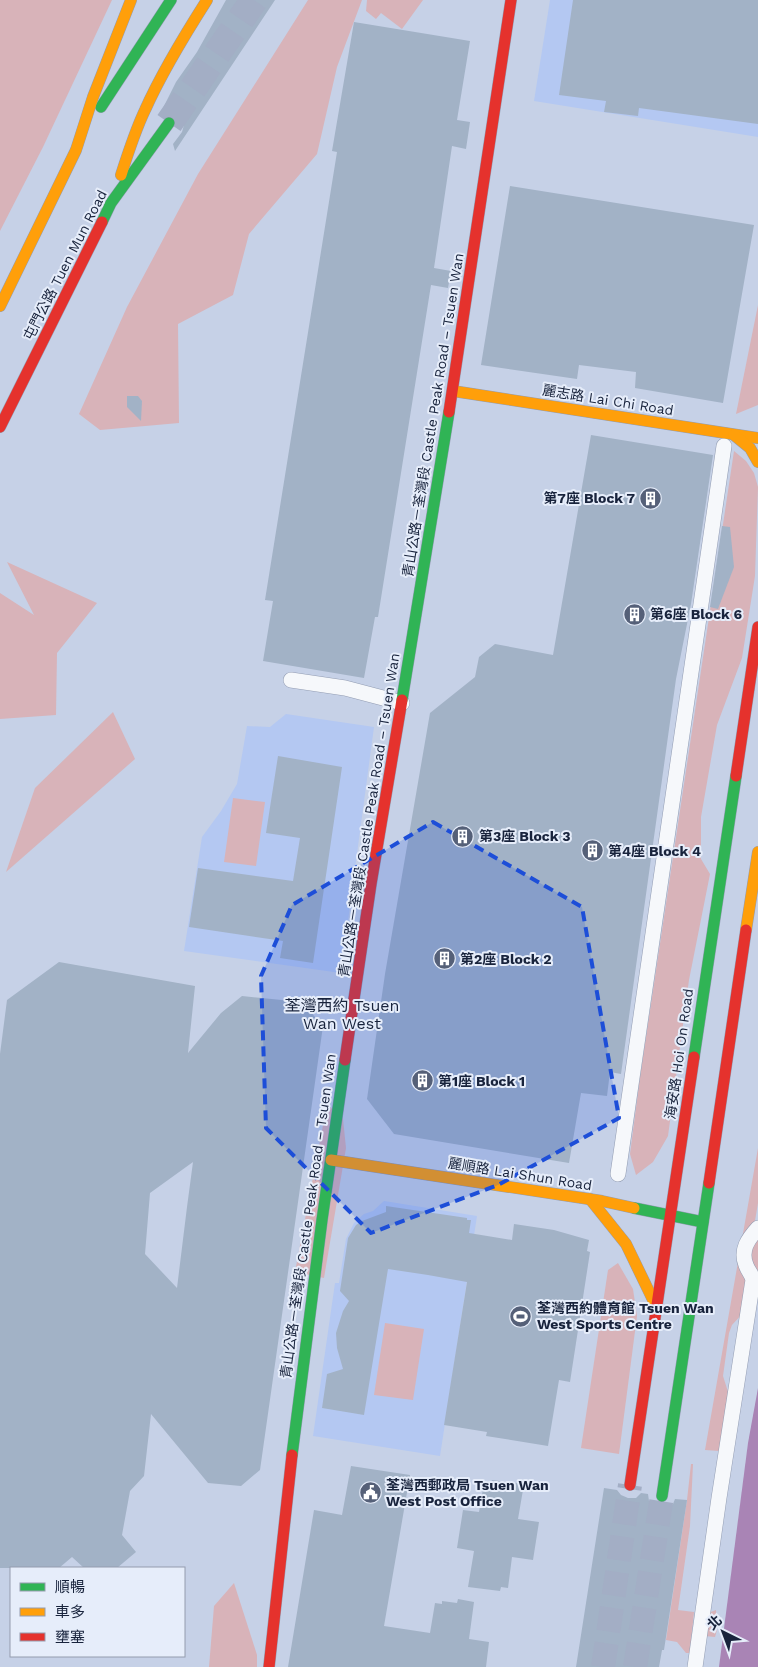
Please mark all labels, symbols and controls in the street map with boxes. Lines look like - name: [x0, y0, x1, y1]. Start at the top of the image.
- street label: 屯門公路 Tuen Mun Road: [20, 187, 110, 343]
- street label: 青山公路－荃灣段 Castle Peak Road – Tsuen Wan: [399, 252, 467, 578]
- street label: 麗志路 Lai Chi Road: [541, 382, 675, 418]
- building icon: 第7座 Block 7: [639, 486, 663, 510]
- place label: 第7座 Block 7: [543, 490, 635, 506]
- building icon: 第6座 Block 6: [622, 602, 646, 626]
- place label: 第6座 Block 6: [650, 606, 743, 622]
- street label: 青山公路－荃灣段 Castle Peak Road – Tsuen Wan: [335, 652, 403, 978]
- building icon: 第3座 Block 3: [451, 824, 475, 848]
- place label: 第3座 Block 3: [479, 828, 571, 844]
- building icon: 第4座 Block 4: [580, 839, 604, 863]
- place label: 第4座 Block 4: [608, 843, 701, 859]
- building icon: 第2座 Block 2: [432, 947, 456, 971]
- place label: 第2座 Block 2: [460, 951, 552, 967]
- street label: 海安路 Hoi On Road: [662, 988, 696, 1120]
- district label: 荃灣西約 Tsuen Wan West: [284, 996, 400, 1033]
- street label: 青山公路－荃灣段 Castle Peak Road – Tsuen Wan: [277, 1053, 339, 1379]
- building icon: 第1座 Block 1: [410, 1069, 434, 1093]
- place label: 第1座 Block 1: [438, 1073, 525, 1089]
- street label: 麗順路 Lai Shun Road: [447, 1155, 593, 1193]
- place label: 荃灣西約體育館 Tsuen Wan West Sports Centre: [537, 1300, 714, 1332]
- sports icon: 荃灣西約體育館 Tsuen Wan West Sports Centre: [509, 1304, 533, 1328]
- place label: 荃灣西郵政局 Tsuen Wan West Post Office: [386, 1477, 549, 1509]
- public building icon: 荃灣西郵政局 Tsuen Wan West Post Office: [358, 1481, 382, 1505]
- legend: [10, 1567, 185, 1657]
- text: 順暢: [55, 1578, 85, 1596]
- text: 車多: [55, 1603, 85, 1621]
- north arrow: [698, 1607, 748, 1657]
- text: 北: [704, 1612, 725, 1633]
- text: 壅塞: [55, 1628, 85, 1646]

